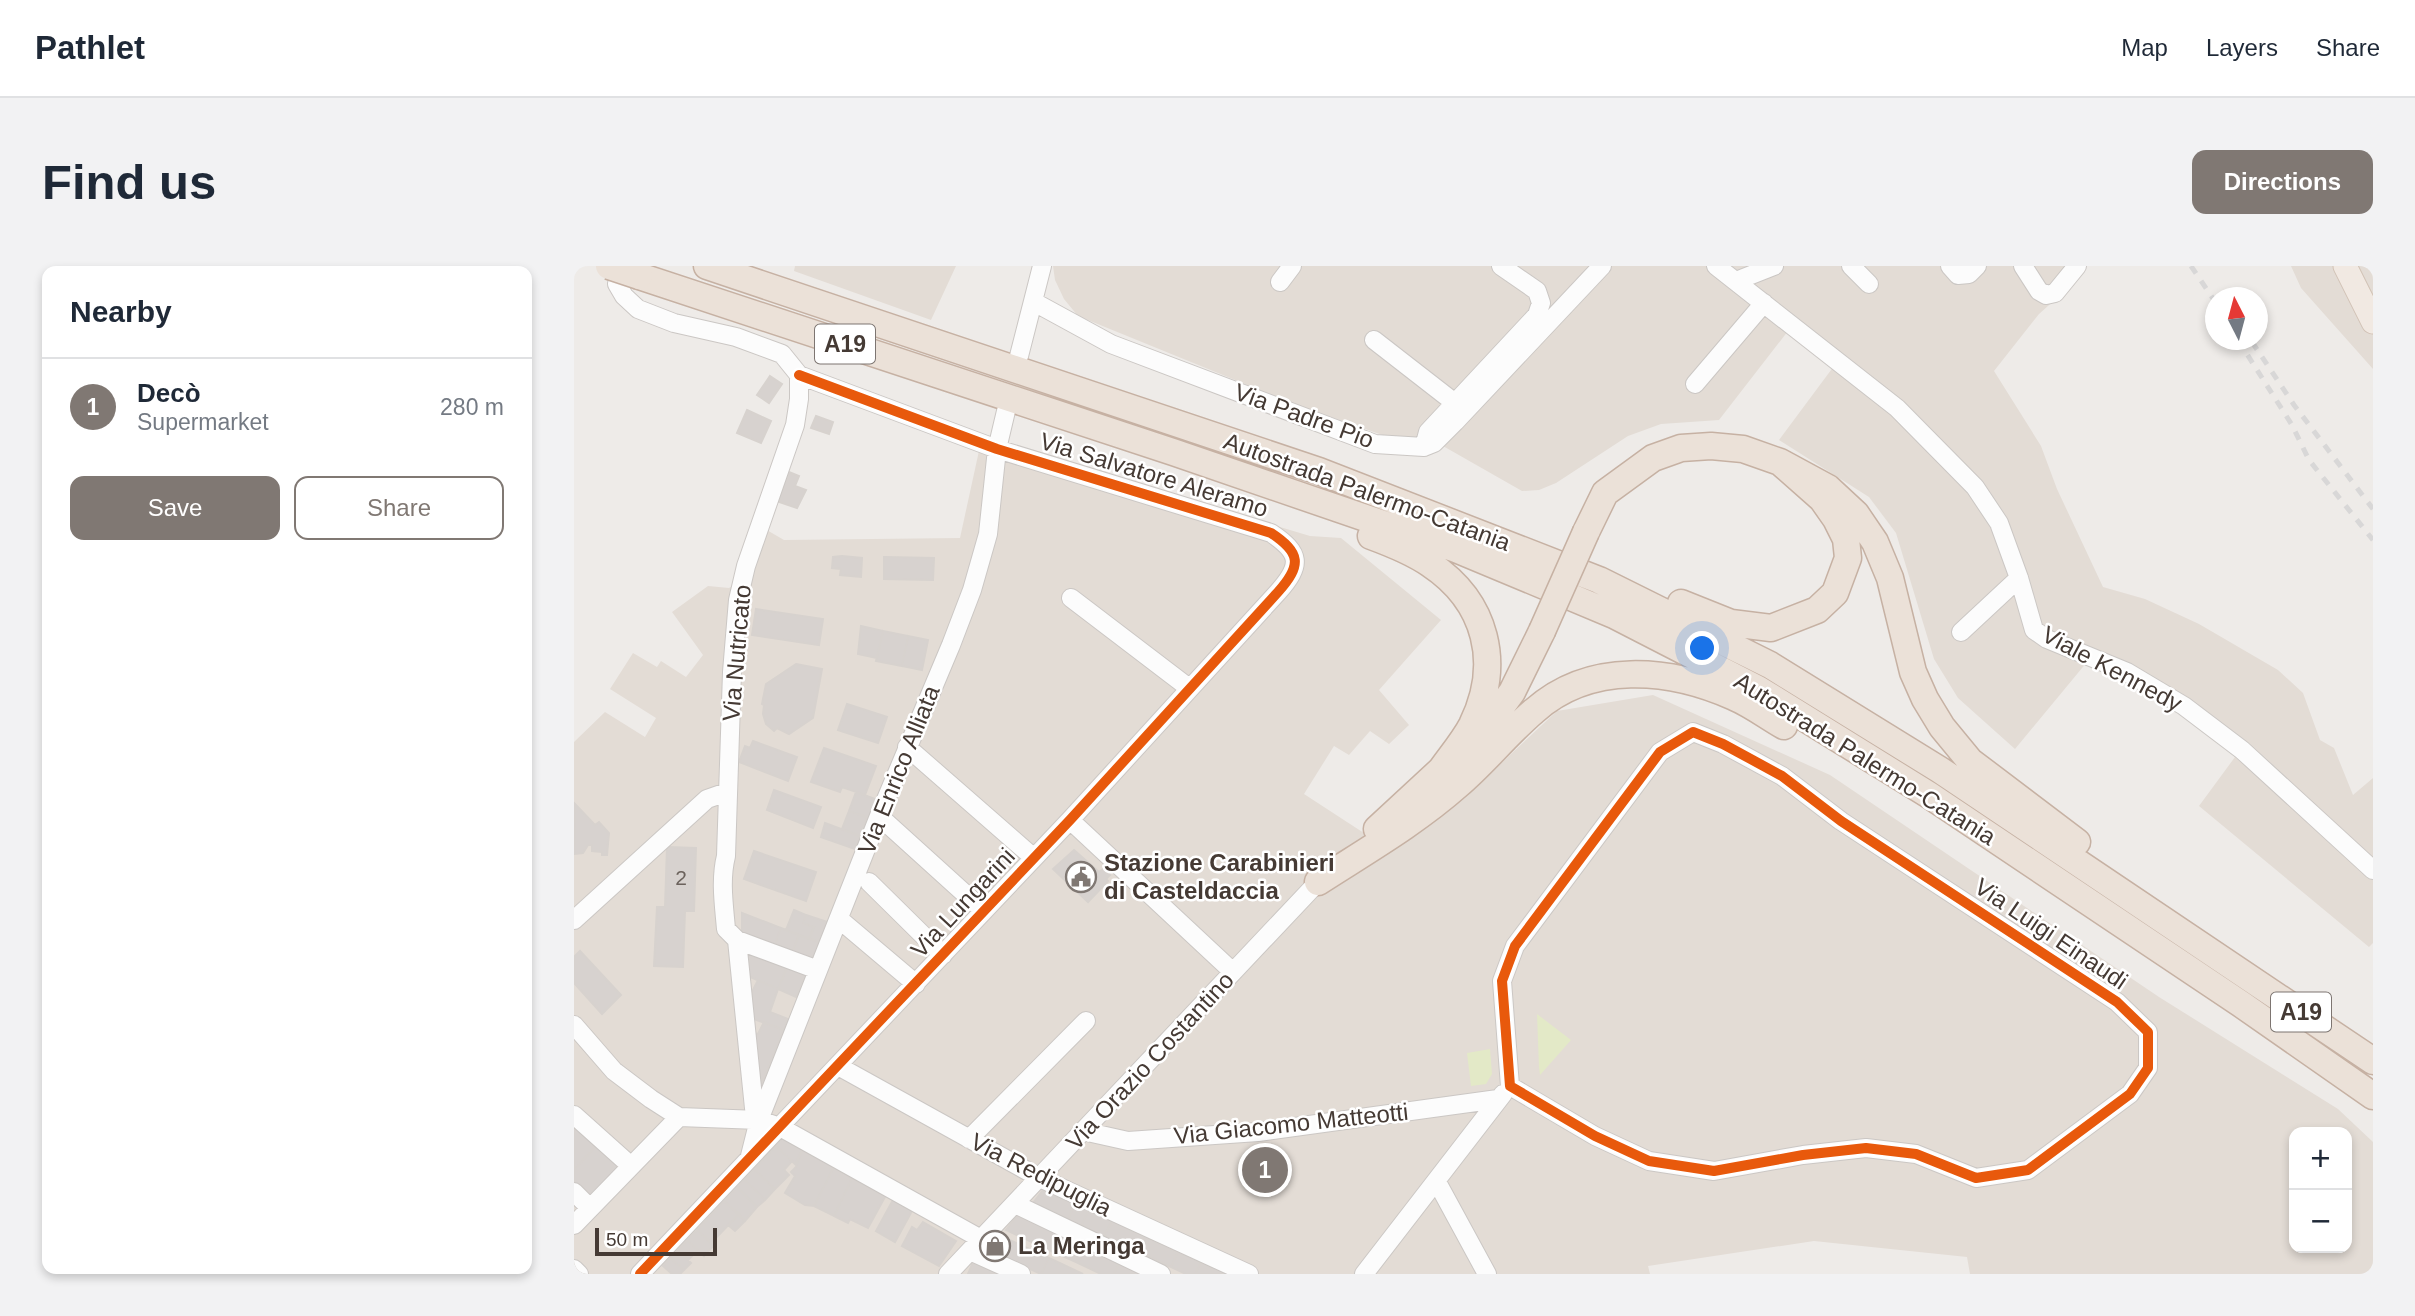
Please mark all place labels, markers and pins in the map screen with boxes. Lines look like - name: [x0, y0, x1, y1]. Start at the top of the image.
- place label: Stazione Carabinieri di Casteldaccia: [1104, 849, 1335, 904]
- public building icon: Stazione Carabinieri di Casteldaccia: [1064, 860, 1098, 894]
- pin: 1: [1242, 1144, 1288, 1196]
- shop icon: La Meringa: [978, 1229, 1012, 1263]
- place label: La Meringa: [1018, 1232, 1145, 1259]

